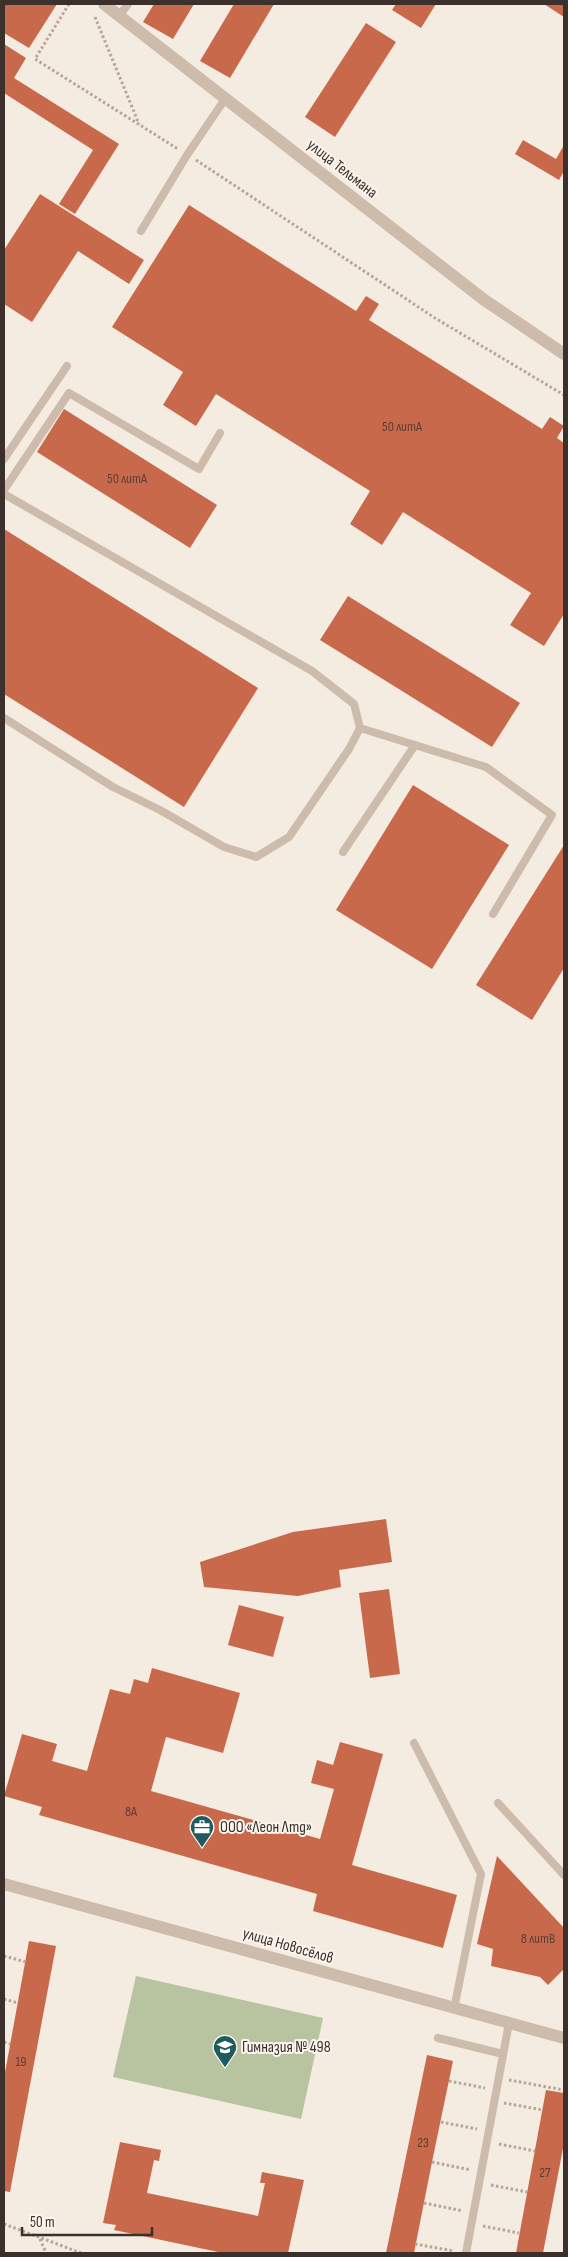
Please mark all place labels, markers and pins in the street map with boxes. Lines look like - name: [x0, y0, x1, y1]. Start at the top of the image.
- office icon: ООО «Леон Лтд»: [189, 1814, 215, 1848]
- place label: ООО «Леон Лтд»: [220, 1818, 312, 1837]
- school or university icon: Гимназия № 498: [212, 2034, 238, 2068]
- place label: Гимназия № 498: [242, 2038, 331, 2057]

